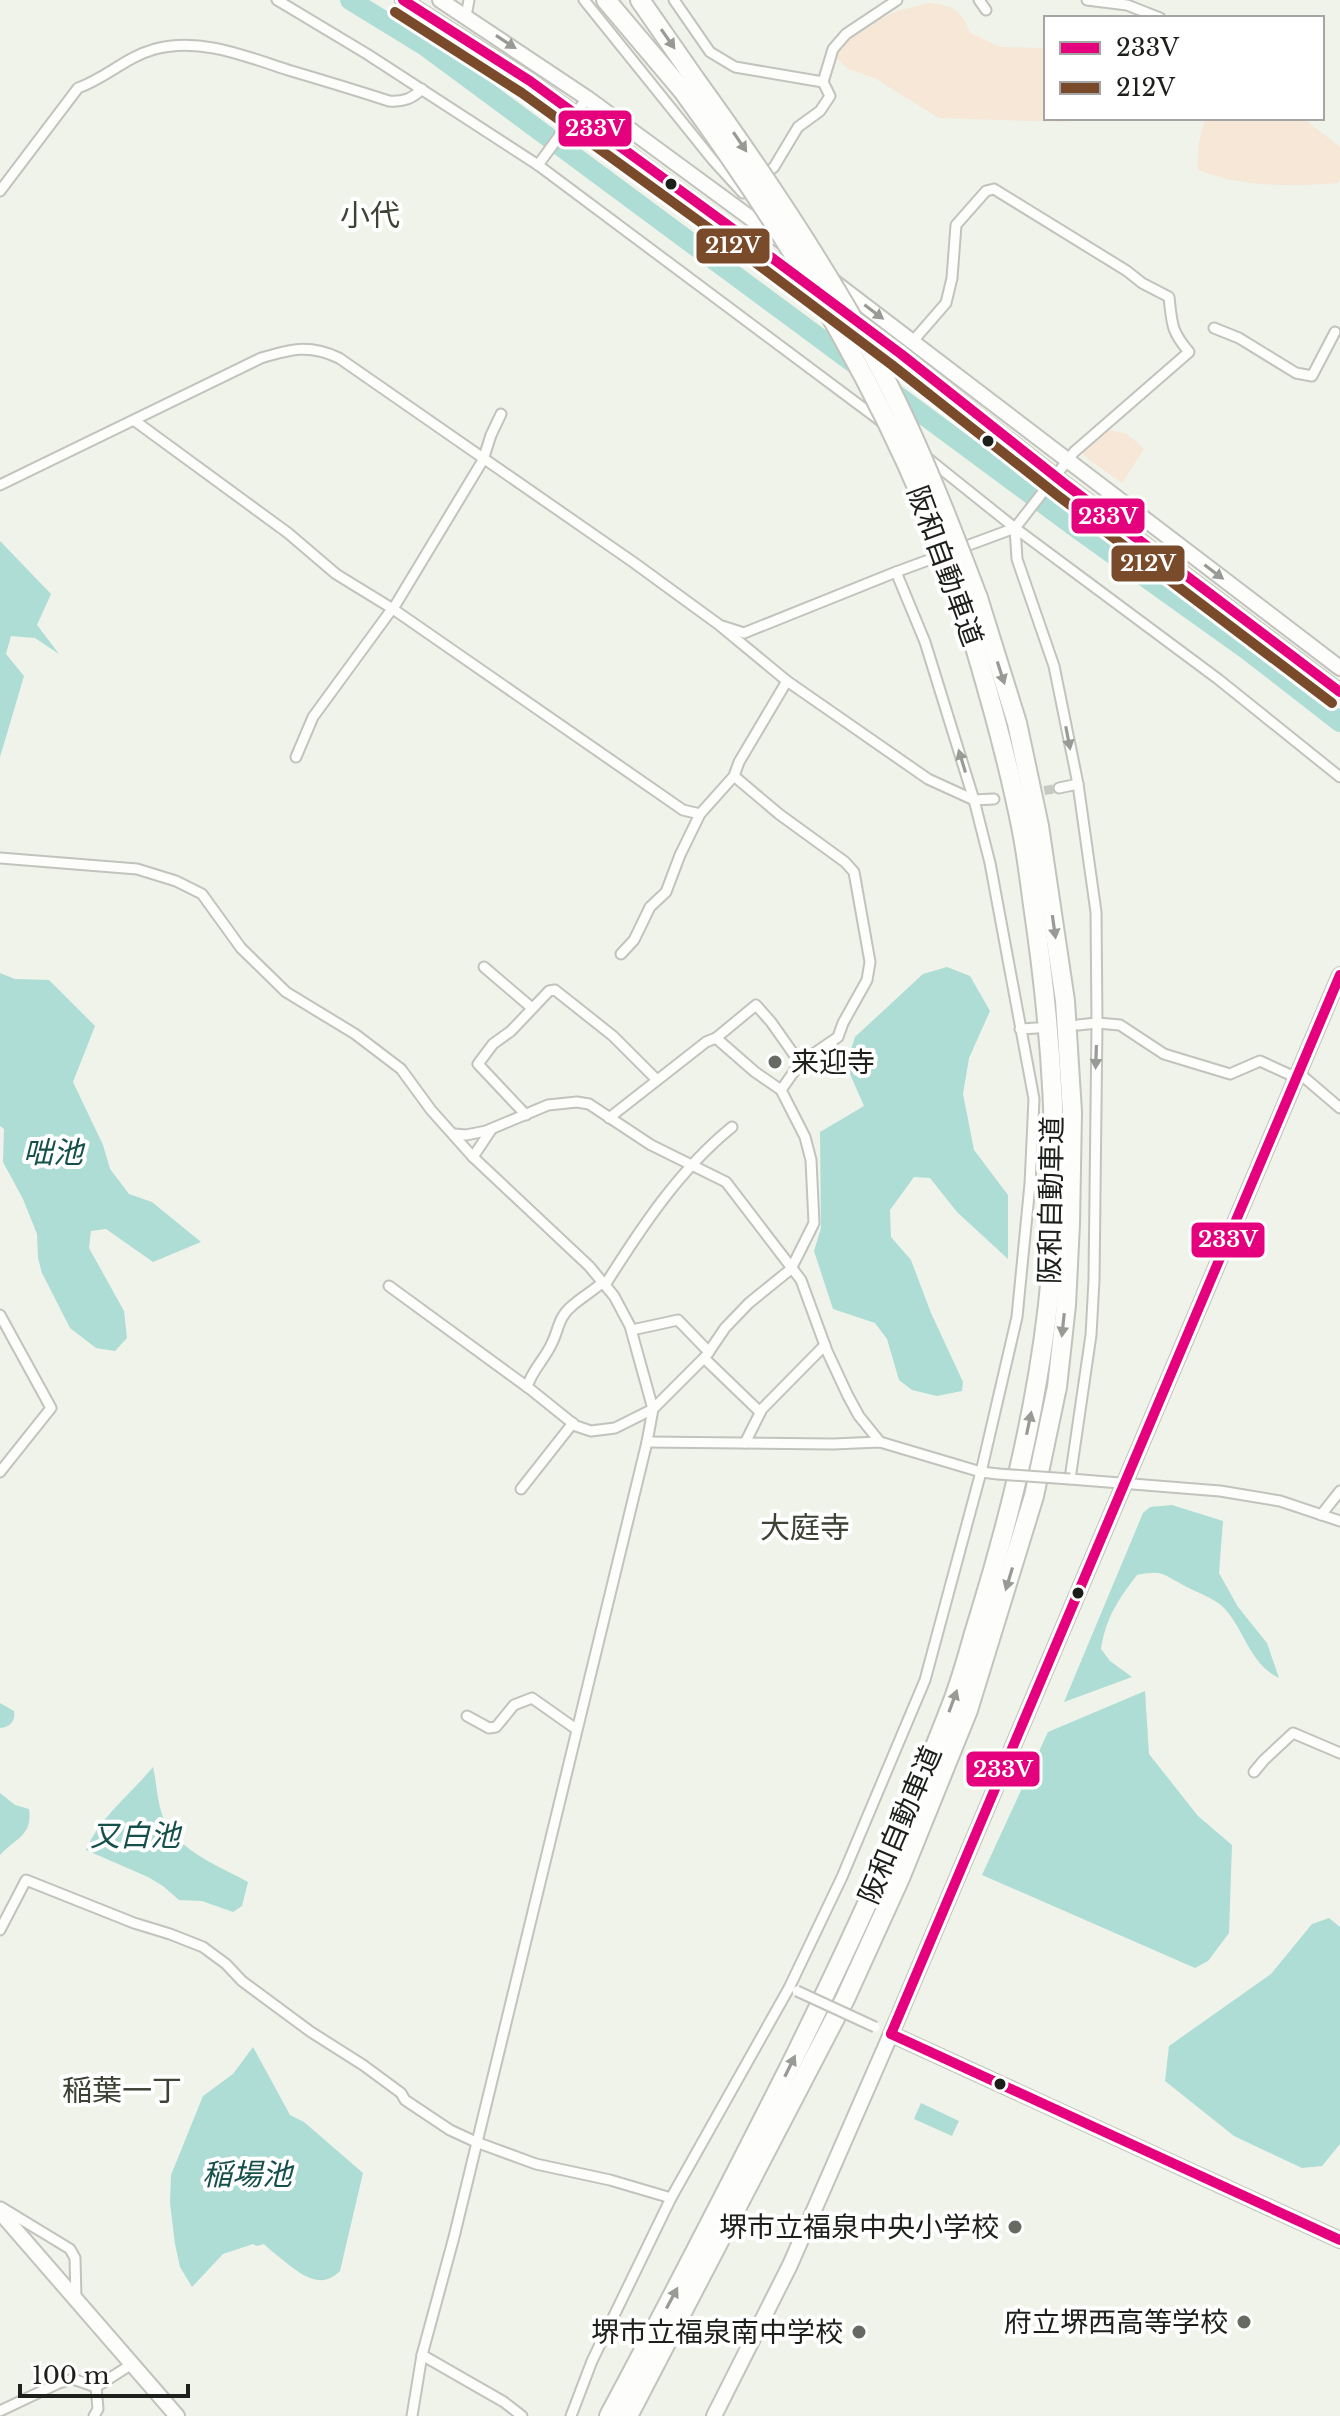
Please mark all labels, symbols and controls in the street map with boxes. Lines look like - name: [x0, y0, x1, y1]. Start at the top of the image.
- legend: [1044, 16, 1324, 120]
- one-way arrow: [660, 29, 675, 50]
- text: 233V: [1116, 33, 1180, 62]
- one-way arrow: [495, 35, 517, 49]
- text: 212V: [1116, 73, 1176, 102]
- line badge: 233V: [557, 109, 633, 148]
- text: 233V: [565, 115, 626, 142]
- one-way arrow: [733, 131, 747, 153]
- unlabelled marker: [663, 176, 679, 192]
- district label: 小代: [340, 197, 400, 234]
- line badge: 212V: [695, 227, 771, 265]
- text: 212V: [705, 232, 762, 259]
- one-way arrow: [864, 303, 884, 319]
- unlabelled marker: [980, 433, 996, 449]
- street label: 阪和自動車道: [900, 481, 990, 651]
- line badge: 233V: [1070, 497, 1146, 535]
- text: 233V: [1078, 503, 1139, 530]
- line badge: 212V: [1110, 544, 1186, 583]
- text: 212V: [1120, 550, 1177, 577]
- one-way arrow: [1204, 563, 1224, 579]
- one-way arrow: [996, 661, 1008, 685]
- one-way arrow: [1062, 726, 1075, 751]
- one-way arrow: [956, 749, 968, 773]
- one-way arrow: [1048, 915, 1061, 940]
- place label: 来迎寺: [791, 1045, 875, 1080]
- one-way arrow: [1090, 1045, 1103, 1070]
- marker: 来迎寺: [766, 1053, 784, 1071]
- street label: 阪和自動車道: [1032, 1116, 1070, 1284]
- water label: 咄池: [23, 1134, 86, 1171]
- line badge: 233V: [1190, 1221, 1266, 1259]
- text: 233V: [1198, 1226, 1259, 1253]
- one-way arrow: [1057, 1313, 1070, 1338]
- one-way arrow: [1023, 1411, 1036, 1436]
- district label: 大庭寺: [760, 1509, 850, 1546]
- one-way arrow: [1002, 1567, 1015, 1591]
- unlabelled marker: [1070, 1585, 1086, 1601]
- one-way arrow: [947, 1688, 959, 1712]
- street label: 阪和自動車道: [851, 1741, 949, 1909]
- line badge: 233V: [965, 1750, 1041, 1788]
- text: 233V: [973, 1756, 1034, 1783]
- water label: 又白池: [90, 1817, 183, 1854]
- one-way arrow: [783, 2054, 796, 2077]
- district label: 稲葉一丁: [62, 2072, 182, 2109]
- unlabelled marker: [992, 2076, 1008, 2092]
- water label: 稲場池: [202, 2156, 295, 2193]
- place label: 堺市立福泉中央小学校: [719, 2210, 999, 2245]
- marker: 堺市立福泉中央小学校: [1006, 2218, 1024, 2236]
- one-way arrow: [666, 2286, 679, 2309]
- place label: 府立堺西高等学校: [1004, 2305, 1228, 2340]
- marker: 府立堺西高等学校: [1235, 2313, 1253, 2331]
- place label: 堺市立福泉南中学校: [591, 2315, 843, 2350]
- marker: 堺市立福泉南中学校: [850, 2323, 868, 2341]
- scale bar: [20, 2348, 188, 2398]
- text: 100 m: [32, 2361, 110, 2390]

